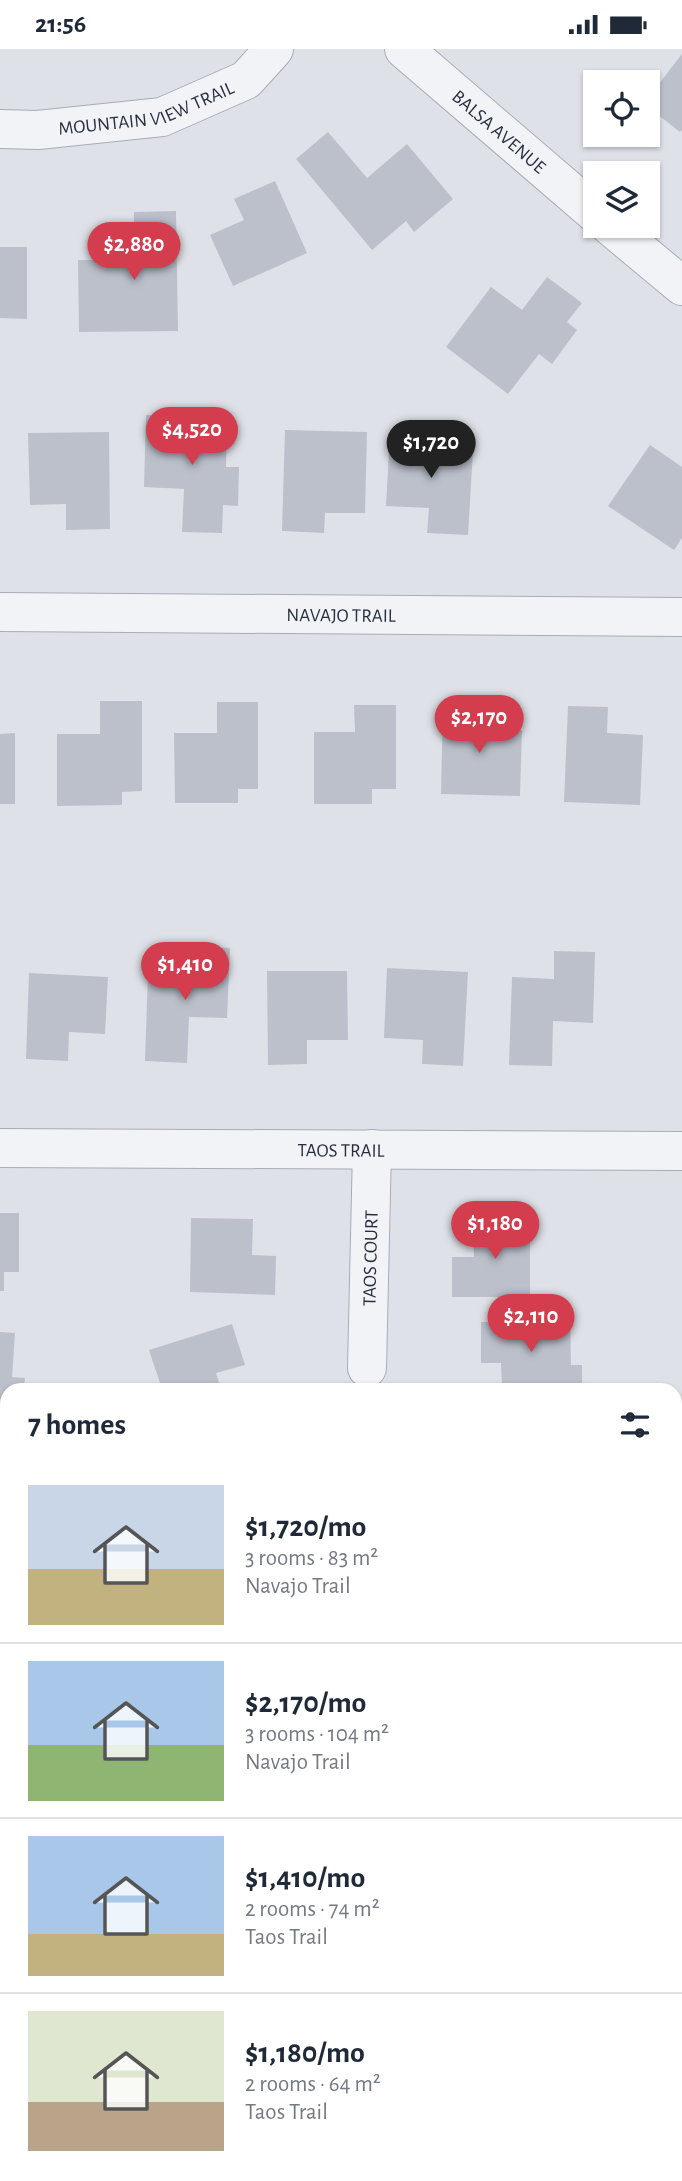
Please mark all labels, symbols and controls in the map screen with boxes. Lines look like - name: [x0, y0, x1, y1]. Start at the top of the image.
- text: 21:56: [35, 11, 86, 37]
- map controls: [583, 70, 660, 238]
- button: locate: [583, 70, 660, 147]
- street label: MOUNTAIN VIEW TRAIL: [57, 79, 237, 139]
- street label: BALSA AVENUE: [448, 87, 549, 177]
- button: layers: [583, 161, 660, 238]
- pin: $2,880: [77, 223, 191, 282]
- text: $2,880: [103, 233, 165, 256]
- pin: $4,520: [135, 407, 249, 467]
- text: $4,520: [162, 418, 222, 441]
- pin: $1,720: [374, 421, 488, 480]
- text: $1,720: [403, 431, 459, 454]
- street label: NAVAJO TRAIL: [286, 606, 396, 626]
- pin: $2,170: [422, 695, 536, 755]
- text: $2,170: [451, 706, 507, 729]
- pin: $1,410: [128, 943, 242, 1002]
- text: $1,410: [157, 953, 213, 976]
- street label: TAOS TRAIL: [297, 1141, 385, 1161]
- pin: $1,180: [438, 1201, 552, 1261]
- street label: TAOS COURT: [360, 1210, 382, 1306]
- text: $1,180: [467, 1212, 523, 1235]
- pin: $2,110: [474, 1295, 588, 1354]
- text: $2,110: [504, 1305, 559, 1328]
- icon: filters: [616, 1406, 654, 1444]
- text: 7 homes: [28, 1410, 126, 1440]
- text: $1,720/mo: [245, 1512, 366, 1542]
- icon: home: [84, 1513, 168, 1597]
- text: 3 rooms · 83 m²: [245, 1547, 378, 1570]
- text: Navajo Trail: [245, 1575, 351, 1598]
- text: $2,170/mo: [245, 1688, 366, 1718]
- icon: home: [84, 1689, 168, 1773]
- text: 3 rooms · 104 m²: [245, 1723, 389, 1746]
- text: Navajo Trail: [245, 1751, 351, 1774]
- text: $1,410/mo: [245, 1863, 365, 1893]
- icon: home: [84, 1864, 168, 1948]
- text: 2 rooms · 74 m²: [245, 1898, 380, 1921]
- text: Taos Trail: [245, 1926, 328, 1949]
- text: $1,180/mo: [245, 2038, 365, 2068]
- icon: home: [84, 2039, 168, 2123]
- text: 2 rooms · 64 m²: [245, 2073, 381, 2096]
- text: Taos Trail: [245, 2101, 328, 2124]

